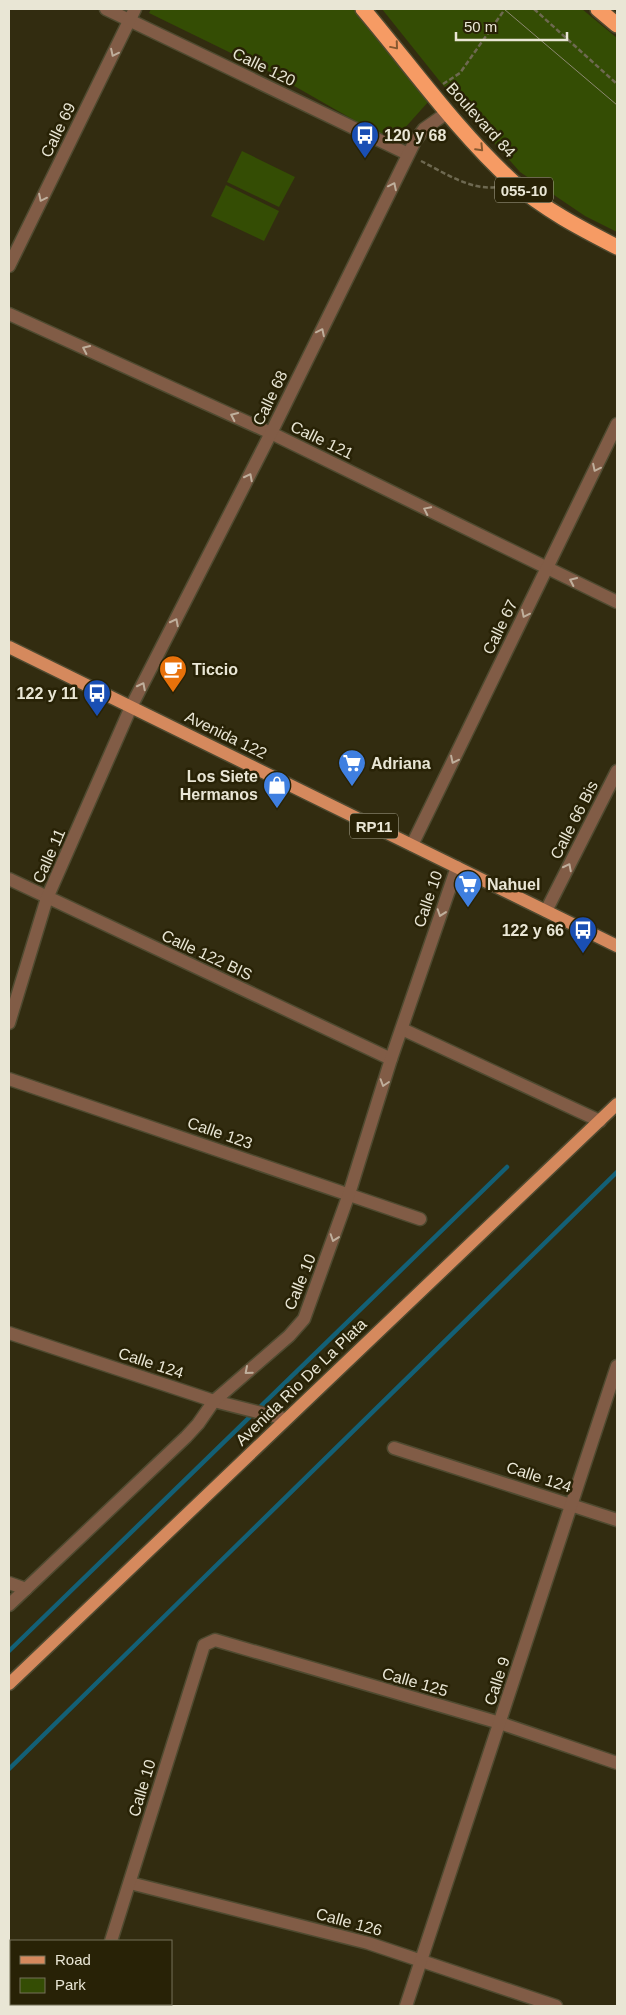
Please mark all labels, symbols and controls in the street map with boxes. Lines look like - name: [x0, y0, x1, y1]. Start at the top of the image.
- scale bar: [456, 10, 567, 42]
- text: 50 m: [464, 18, 497, 35]
- one-way arrow: [389, 41, 398, 50]
- street label: Calle 120: [230, 45, 298, 89]
- one-way arrow: [110, 47, 120, 56]
- street label: Boulevard 84: [443, 79, 519, 161]
- street label: Calle 69: [37, 100, 79, 160]
- bus stop icon: 120 y 68: [350, 120, 380, 159]
- place label: 120 y 68: [384, 127, 446, 144]
- one-way arrow: [475, 143, 484, 152]
- road number: 055-10: [495, 178, 553, 202]
- one-way arrow: [387, 182, 397, 191]
- one-way arrow: [38, 193, 48, 202]
- one-way arrow: [315, 328, 325, 337]
- one-way arrow: [82, 345, 91, 355]
- street label: Calle 68: [249, 368, 291, 428]
- one-way arrow: [230, 412, 239, 423]
- street label: Calle 121: [288, 418, 356, 462]
- one-way arrow: [592, 462, 602, 471]
- one-way arrow: [243, 473, 253, 482]
- one-way arrow: [423, 506, 432, 516]
- one-way arrow: [569, 577, 578, 587]
- street label: Calle 67: [479, 597, 521, 657]
- one-way arrow: [521, 609, 531, 618]
- one-way arrow: [169, 618, 179, 627]
- cafe icon: Ticcio: [158, 654, 188, 693]
- place label: Ticcio: [192, 661, 238, 678]
- bus stop icon: 122 y 11: [82, 678, 112, 717]
- one-way arrow: [136, 682, 146, 691]
- place label: 122 y 11: [17, 685, 78, 702]
- street label: Avenida 122: [182, 708, 270, 762]
- supermarket icon: Adriana: [337, 748, 367, 787]
- place label: Adriana: [371, 755, 431, 772]
- one-way arrow: [450, 755, 460, 764]
- place label: Los Siete Hermanos: [180, 768, 258, 803]
- shop icon: Los Siete Hermanos: [262, 770, 292, 809]
- street label: Calle 66 Bis: [547, 778, 601, 862]
- road number: RP11: [350, 814, 398, 838]
- street label: Calle 11: [30, 826, 69, 886]
- one-way arrow: [562, 863, 572, 872]
- street label: Calle 10: [410, 868, 446, 930]
- supermarket icon: Nahuel: [453, 869, 483, 908]
- place label: Nahuel: [487, 876, 540, 893]
- one-way arrow: [437, 908, 447, 916]
- bus stop icon: 122 y 66: [568, 915, 598, 954]
- place label: 122 y 66: [502, 922, 564, 939]
- street label: Calle 122 BIS: [159, 927, 255, 983]
- one-way arrow: [379, 1079, 389, 1087]
- street label: Calle 123: [185, 1114, 255, 1152]
- one-way arrow: [329, 1233, 339, 1242]
- street label: Calle 10: [281, 1252, 319, 1312]
- street label: Avenida Rìo De La Plata: [232, 1315, 370, 1449]
- street label: Calle 124: [116, 1344, 186, 1382]
- one-way arrow: [245, 1365, 254, 1374]
- street label: Calle 124: [504, 1458, 574, 1496]
- street label: Calle 9: [481, 1655, 513, 1707]
- street label: Calle 125: [380, 1665, 450, 1700]
- street label: Calle 10: [125, 1757, 159, 1819]
- street label: Calle 126: [314, 1905, 384, 1939]
- legend: [10, 1940, 172, 2005]
- text: Road: [55, 1951, 91, 1968]
- text: Park: [55, 1976, 86, 1993]

